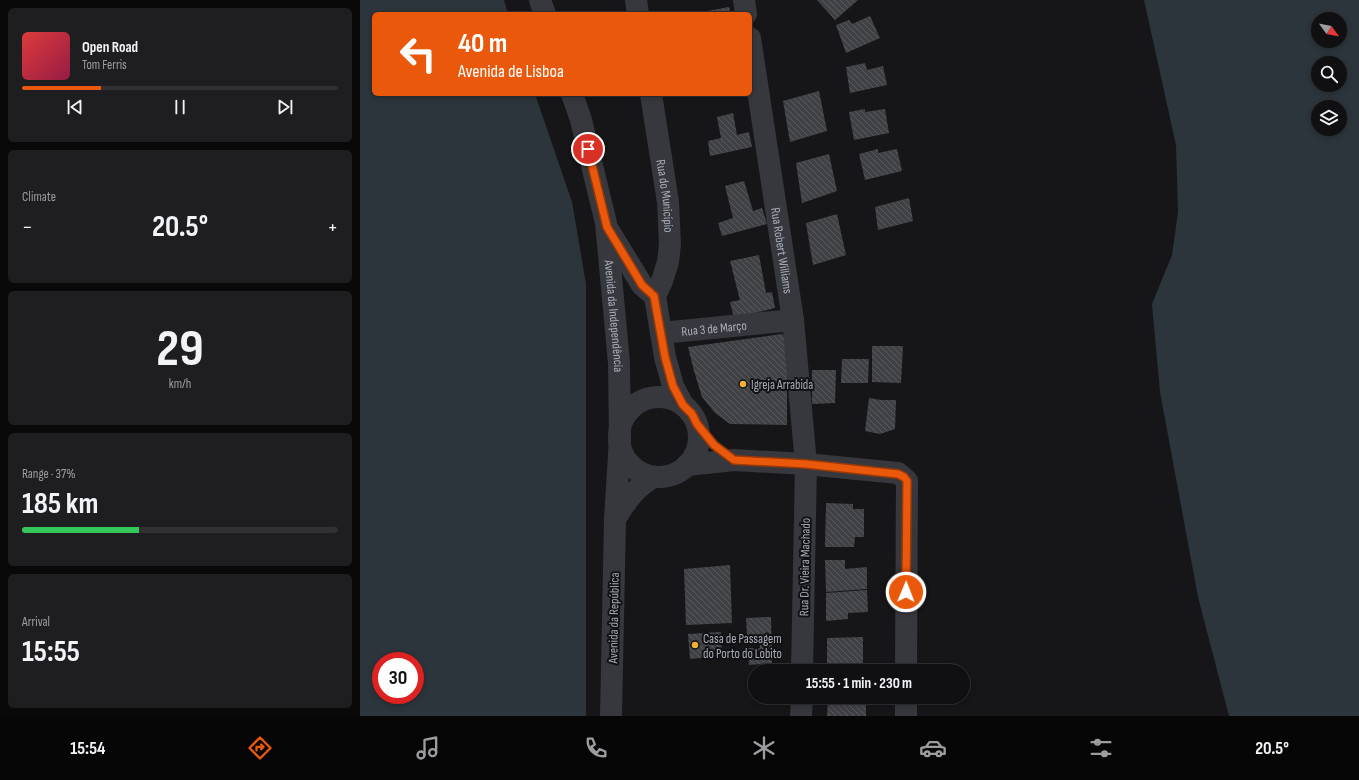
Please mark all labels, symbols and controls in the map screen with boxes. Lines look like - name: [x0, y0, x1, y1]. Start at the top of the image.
- north arrow: [1311, 12, 1347, 48]
- map controls: [1311, 12, 1347, 136]
- text: 40 m: [458, 27, 507, 60]
- icon: left: [392, 28, 444, 80]
- text: Open Road: [82, 38, 138, 57]
- button: search: [1311, 56, 1347, 92]
- text: Tom Ferris: [82, 57, 127, 73]
- text: Avenida de Lisboa: [458, 61, 564, 82]
- icon: previous: [64, 96, 86, 118]
- icon: pause: [169, 96, 191, 118]
- icon: next: [274, 96, 296, 118]
- button: layers: [1311, 100, 1347, 136]
- pin: [571, 132, 605, 166]
- icon: arrive: [577, 138, 599, 160]
- street label: Rua do Município: [652, 158, 676, 233]
- text: Climate: [22, 189, 56, 205]
- street label: Rua Robert Williams: [767, 207, 796, 295]
- text: 20.5°: [152, 209, 208, 245]
- text: −: [22, 214, 33, 241]
- text: +: [327, 214, 338, 241]
- street label: Avenida da Independência: [600, 258, 626, 372]
- text: 29: [156, 318, 204, 381]
- street label: Rua 3 de Março: [681, 318, 747, 340]
- text: km/h: [169, 376, 191, 392]
- place label: Igreja Arrabida: [751, 377, 813, 393]
- marker: Igreja Arrabida: [738, 379, 748, 389]
- text: Range · 37%: [22, 466, 76, 482]
- text: 185 km: [22, 486, 98, 522]
- street label: Rua Dr. Vieira Machado: [796, 518, 814, 616]
- position arrow: [885, 571, 927, 613]
- street label: Avenida da República: [605, 572, 623, 665]
- text: Arrival: [22, 614, 50, 630]
- place label: Casa de Passagem do Porto do Lobito: [703, 631, 782, 662]
- text: 15:55: [22, 634, 80, 670]
- marker: Casa de Passagem do Porto do Lobito: [690, 640, 700, 650]
- speed limit sign: 30: [372, 652, 424, 704]
- text: 15:55 · 1 min · 230 m: [806, 674, 912, 693]
- icon: directions: [246, 734, 274, 762]
- icon: music: [414, 734, 442, 762]
- icon: phone: [582, 734, 610, 762]
- icon: climate: [750, 734, 778, 762]
- icon: car: [919, 734, 947, 762]
- icon: filters: [1087, 734, 1115, 762]
- text: 15:54: [70, 738, 105, 759]
- text: 20.5°: [1255, 738, 1289, 759]

